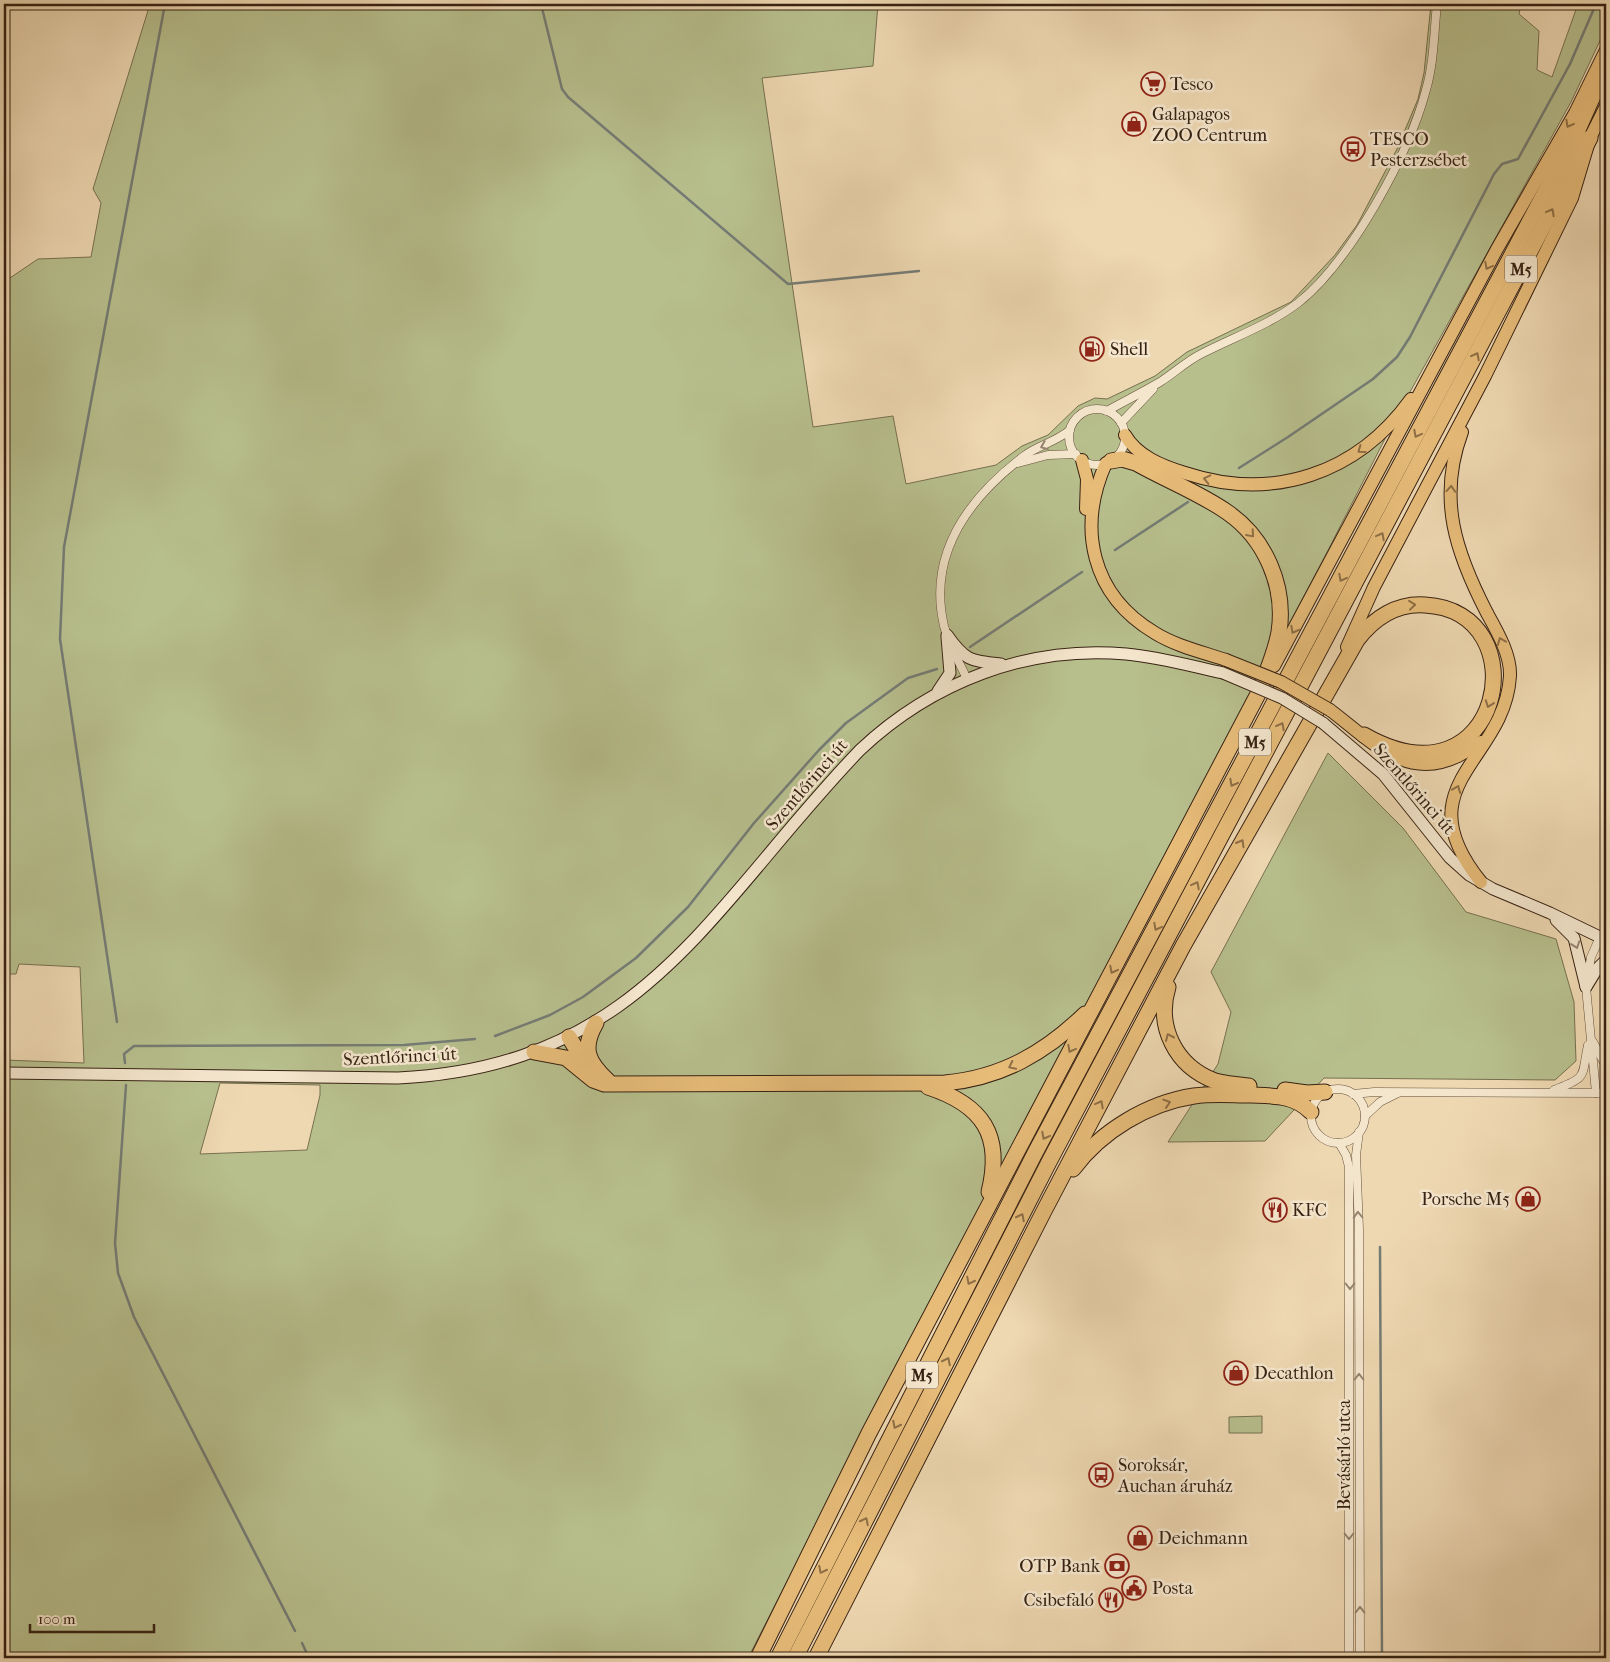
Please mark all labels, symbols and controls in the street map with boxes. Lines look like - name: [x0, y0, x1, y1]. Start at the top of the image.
- supermarket icon: Tesco: [1140, 71, 1166, 97]
- place label: Tesco: [1170, 74, 1213, 95]
- place label: Galapagos ZOO Centrum: [1152, 104, 1267, 146]
- shop icon: Galapagos ZOO Centrum: [1121, 111, 1147, 137]
- one-way arrow: [1565, 119, 1575, 128]
- place label: TESCO Pesterzsébet: [1370, 129, 1468, 171]
- bus stop icon: TESCO Pesterzsébet: [1340, 136, 1366, 162]
- one-way arrow: [1545, 208, 1555, 217]
- road number: M5: [1505, 255, 1537, 282]
- one-way arrow: [1485, 260, 1495, 269]
- fuel station icon: Shell: [1079, 336, 1105, 362]
- place label: Shell: [1110, 339, 1148, 360]
- one-way arrow: [1470, 352, 1480, 361]
- one-way arrow: [1413, 428, 1423, 437]
- one-way arrow: [1040, 440, 1049, 451]
- one-way arrow: [1357, 444, 1367, 453]
- one-way arrow: [1202, 474, 1211, 485]
- one-way arrow: [1445, 485, 1456, 493]
- one-way arrow: [1245, 528, 1253, 537]
- one-way arrow: [1375, 532, 1385, 541]
- one-way arrow: [1338, 572, 1348, 581]
- one-way arrow: [1409, 600, 1417, 611]
- one-way arrow: [1290, 625, 1300, 634]
- one-way arrow: [1496, 638, 1506, 646]
- one-way arrow: [1485, 700, 1495, 708]
- one-way arrow: [1274, 723, 1284, 732]
- road number: M5: [1239, 729, 1271, 756]
- street label: Szentlőrinci út: [762, 735, 853, 835]
- street label: Szentlőrinci út: [1369, 739, 1460, 839]
- one-way arrow: [1229, 778, 1239, 787]
- one-way arrow: [1451, 786, 1461, 794]
- one-way arrow: [1235, 839, 1245, 848]
- one-way arrow: [1190, 881, 1200, 890]
- one-way arrow: [1153, 921, 1163, 930]
- one-way arrow: [1571, 941, 1581, 949]
- one-way arrow: [1109, 964, 1119, 973]
- one-way arrow: [1165, 1033, 1175, 1042]
- street label: Szentlőrinci út: [343, 1044, 458, 1070]
- one-way arrow: [1067, 1044, 1077, 1053]
- one-way arrow: [1009, 1060, 1018, 1070]
- one-way arrow: [1162, 1099, 1171, 1109]
- one-way arrow: [1094, 1100, 1104, 1109]
- one-way arrow: [1041, 1131, 1051, 1140]
- shop icon: Porsche M5: [1515, 1186, 1541, 1212]
- place label: Porsche M5: [1421, 1189, 1510, 1210]
- restaurant icon: KFC: [1262, 1197, 1288, 1223]
- place label: KFC: [1292, 1200, 1327, 1221]
- one-way arrow: [1353, 1210, 1364, 1218]
- one-way arrow: [1015, 1213, 1025, 1222]
- one-way arrow: [966, 1275, 976, 1284]
- one-way arrow: [1344, 1282, 1355, 1290]
- one-way arrow: [941, 1357, 951, 1366]
- shop icon: Decathlon: [1223, 1360, 1249, 1386]
- road number: M5: [906, 1362, 938, 1388]
- place label: Decathlon: [1254, 1363, 1334, 1384]
- one-way arrow: [1354, 1373, 1364, 1380]
- street label: Bevásárló utca: [1334, 1399, 1355, 1510]
- one-way arrow: [893, 1420, 903, 1429]
- place label: Soroksár, Auchan áruház: [1117, 1455, 1233, 1497]
- bus stop icon: Soroksár, Auchan áruház: [1088, 1462, 1114, 1488]
- one-way arrow: [859, 1517, 869, 1526]
- shop icon: Deichmann: [1127, 1525, 1153, 1551]
- place label: Deichmann: [1158, 1528, 1249, 1549]
- one-way arrow: [1344, 1532, 1354, 1540]
- bank icon: OTP Bank: [1104, 1553, 1130, 1579]
- place label: OTP Bank: [1019, 1556, 1101, 1577]
- one-way arrow: [818, 1565, 828, 1574]
- public building icon: Posta: [1121, 1575, 1147, 1601]
- place label: Posta: [1152, 1578, 1194, 1599]
- restaurant icon: Csibefaló: [1098, 1587, 1124, 1613]
- place label: Csibefaló: [1023, 1590, 1094, 1611]
- scale bar: [30, 1602, 154, 1634]
- one-way arrow: [1355, 1605, 1365, 1613]
- text: 100 m: [38, 1610, 76, 1628]

